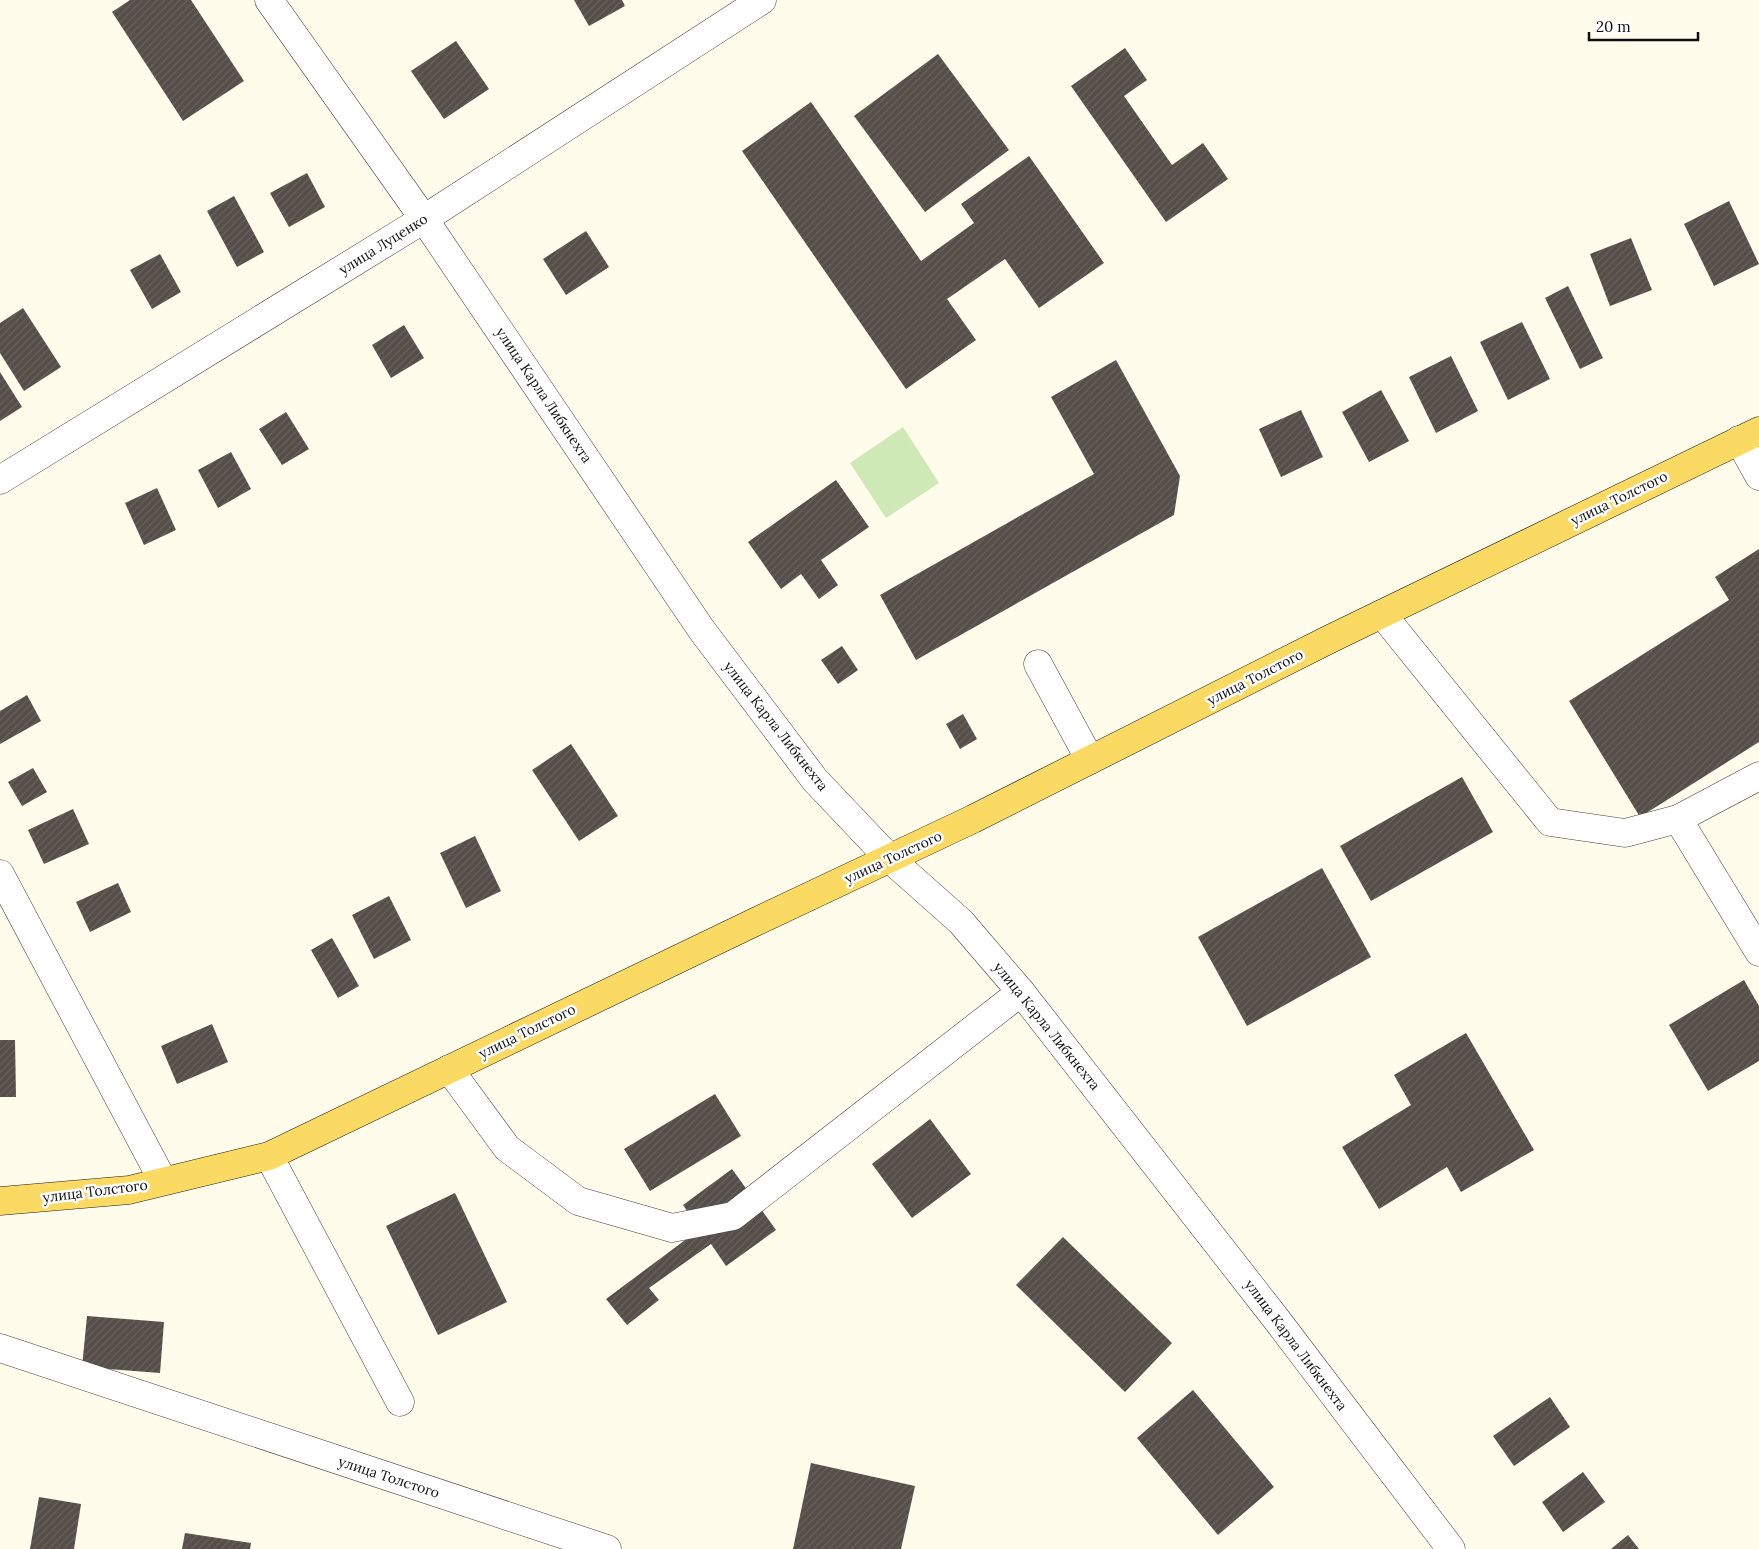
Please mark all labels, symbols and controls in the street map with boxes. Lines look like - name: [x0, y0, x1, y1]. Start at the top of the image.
- scale bar: [1589, 10, 1698, 42]
- text: 20 m: [1596, 17, 1631, 36]
- street label: улица Луценко: [335, 210, 431, 278]
- street label: улица Карла Либкнехта: [492, 324, 596, 466]
- street label: улица Толстого: [1568, 467, 1670, 529]
- street label: улица Толстого: [1204, 645, 1306, 709]
- street label: улица Карла Либкнехта: [720, 658, 832, 794]
- street label: улица Толстого: [841, 827, 945, 887]
- street label: улица Карла Либкнехта: [990, 958, 1104, 1094]
- street label: улица Толстого: [476, 1000, 578, 1062]
- street label: улица Толстого: [41, 1176, 149, 1206]
- street label: улица Карла Либкнехта: [1241, 1276, 1351, 1414]
- street label: улица Толстого: [336, 1452, 442, 1502]

